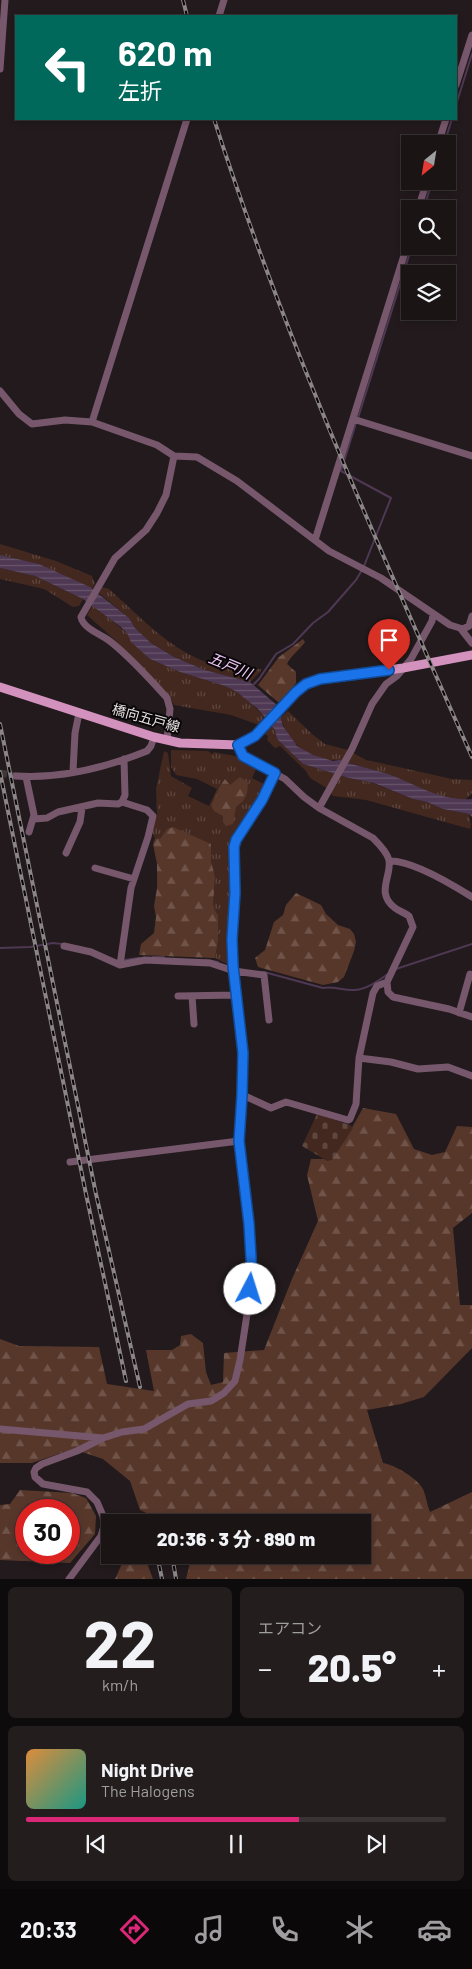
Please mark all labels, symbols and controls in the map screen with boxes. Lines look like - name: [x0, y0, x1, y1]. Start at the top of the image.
- text: 620 m: [118, 31, 213, 73]
- icon: left: [35, 35, 100, 100]
- text: 左折: [118, 77, 162, 103]
- north arrow: [401, 135, 456, 190]
- map controls: [401, 135, 456, 320]
- button: search: [401, 200, 456, 255]
- button: layers: [401, 265, 456, 320]
- pin: [368, 619, 410, 670]
- icon: arrive: [375, 626, 403, 654]
- water label: 五戸川: [206, 648, 256, 683]
- street label: 橋向五戸線: [110, 700, 182, 735]
- position arrow: [223, 1262, 275, 1314]
- speed limit sign: 30: [15, 1499, 80, 1564]
- text: 20:36 · 3 分 · 890 m: [157, 1527, 315, 1550]
- text: 22: [84, 1603, 156, 1681]
- text: エアコン: [258, 1618, 322, 1637]
- text: 20.5°: [308, 1644, 396, 1690]
- text: −: [258, 1651, 272, 1685]
- text: +: [432, 1651, 446, 1685]
- text: km/h: [102, 1675, 138, 1694]
- text: Night Drive: [101, 1758, 194, 1781]
- text: The Halogens: [101, 1781, 195, 1800]
- icon: previous: [82, 1830, 110, 1858]
- icon: pause: [222, 1830, 250, 1858]
- icon: next: [362, 1830, 390, 1858]
- icon: directions: [117, 1912, 152, 1947]
- icon: music: [192, 1912, 227, 1947]
- icon: phone: [267, 1912, 302, 1947]
- icon: climate: [342, 1912, 377, 1947]
- icon: car: [417, 1912, 452, 1947]
- text: 20:33: [20, 1916, 77, 1942]

